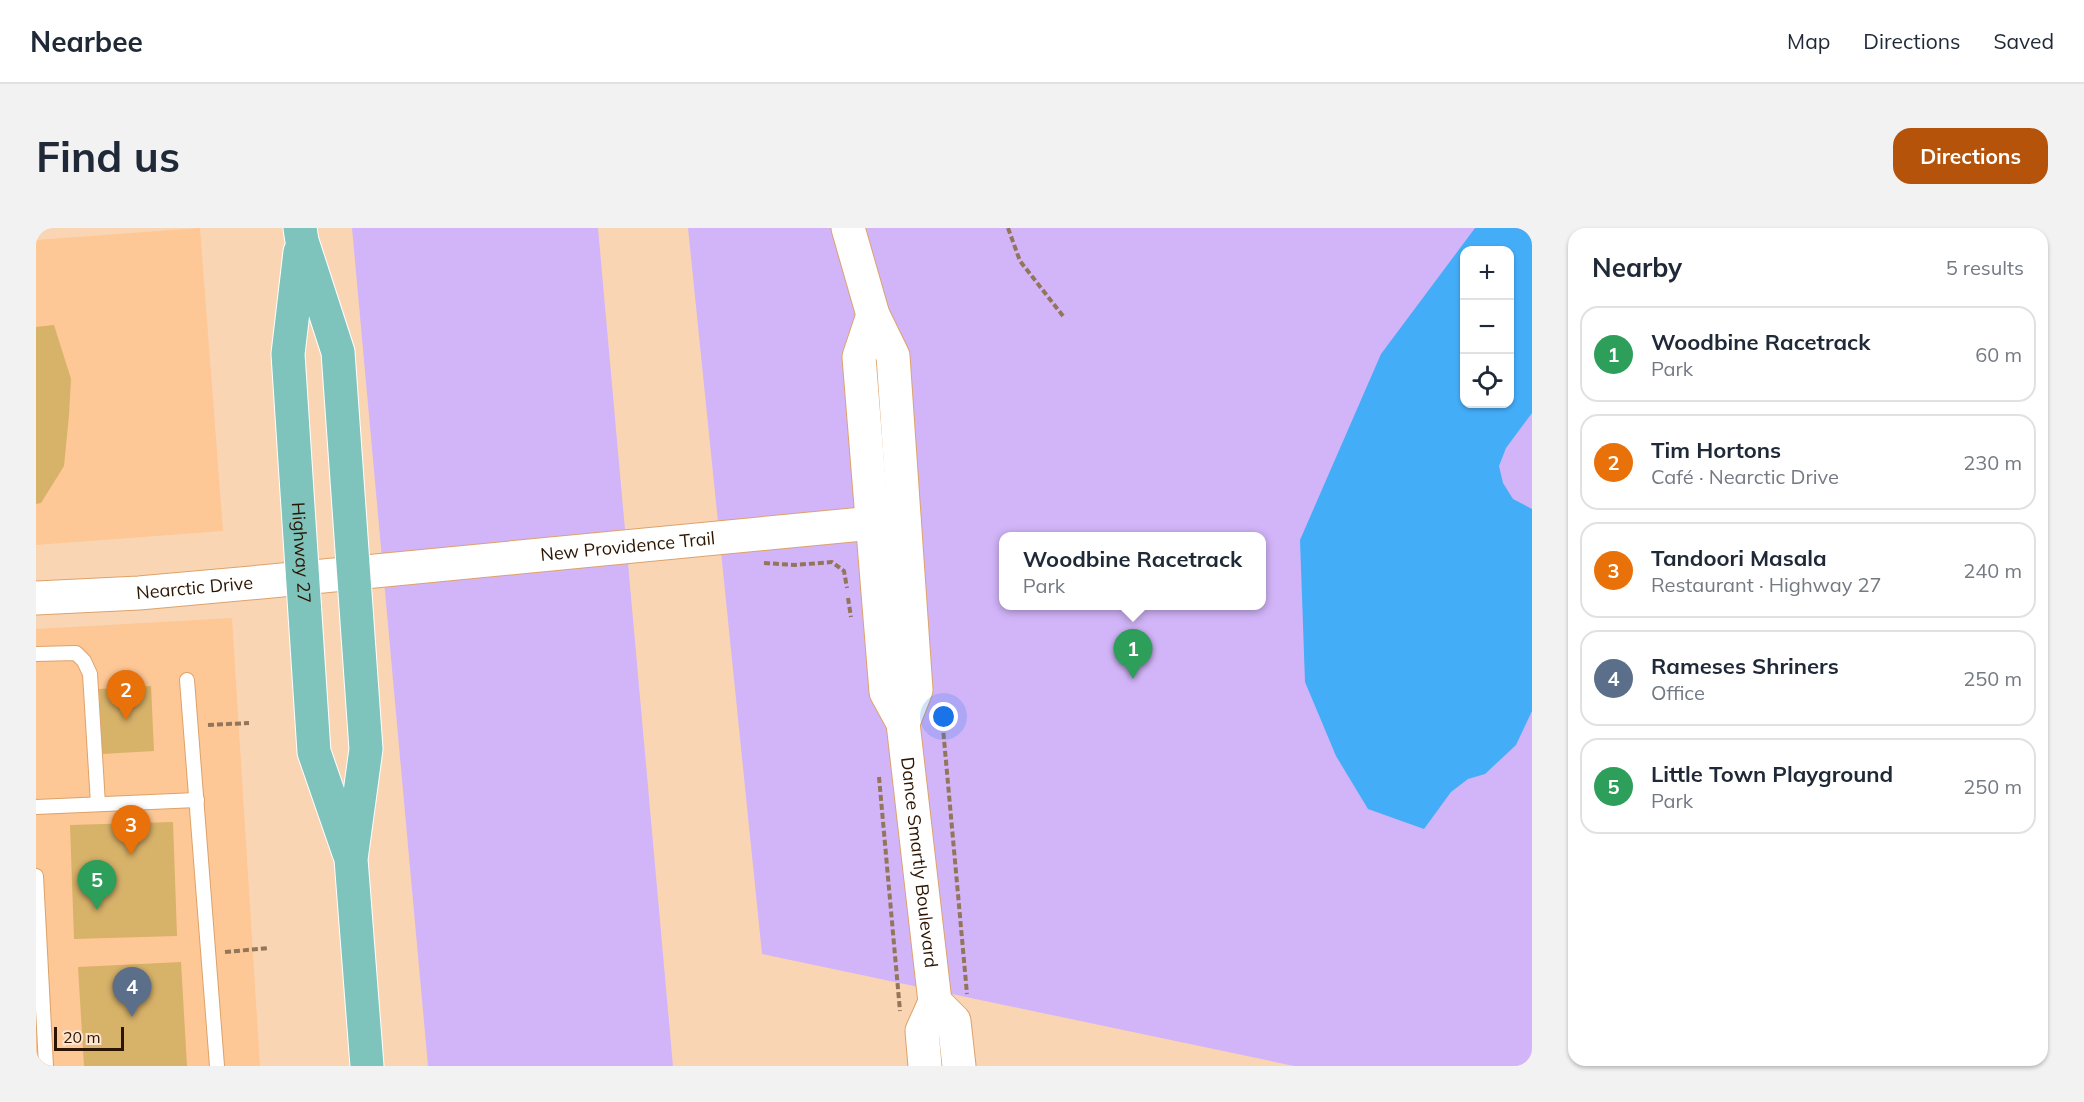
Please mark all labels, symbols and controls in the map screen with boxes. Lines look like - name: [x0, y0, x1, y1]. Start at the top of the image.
- text: Nearbee: [30, 24, 143, 59]
- text: Map: [1787, 28, 1830, 54]
- text: Directions: [1863, 28, 1960, 54]
- text: Saved: [1993, 28, 2054, 54]
- button: Directions: [1893, 128, 2048, 184]
- text: Find us: [36, 130, 180, 183]
- map controls: [1460, 246, 1514, 408]
- button: +: [1460, 246, 1514, 300]
- text: Nearby: [1592, 251, 1682, 284]
- text: 5 results: [1946, 255, 2024, 280]
- button: −: [1460, 300, 1514, 354]
- text: Woodbine Racetrack: [1651, 328, 1870, 356]
- text: 1: [1608, 342, 1620, 367]
- text: 60 m: [1975, 342, 2022, 367]
- button: locate: [1460, 354, 1514, 408]
- text: Park: [1651, 356, 1693, 381]
- text: Tim Hortons: [1651, 436, 1781, 464]
- text: 2: [1608, 450, 1620, 475]
- text: 230 m: [1963, 450, 2022, 475]
- text: Café · Nearctic Drive: [1651, 464, 1839, 489]
- street label: Highway 27: [287, 501, 316, 604]
- street label: New Providence Trail: [539, 526, 716, 566]
- popup: [999, 532, 1266, 610]
- text: Tandoori Masala: [1651, 544, 1827, 572]
- text: Woodbine Racetrack: [1023, 545, 1242, 573]
- text: 3: [1608, 558, 1620, 583]
- text: 240 m: [1963, 558, 2022, 583]
- street label: Nearctic Drive: [135, 571, 254, 604]
- text: Restaurant · Highway 27: [1651, 572, 1881, 597]
- text: Park: [1023, 573, 1065, 598]
- pin: 1: [1114, 630, 1152, 679]
- text: Rameses Shriners: [1651, 652, 1839, 680]
- text: 4: [1608, 666, 1620, 691]
- text: 250 m: [1963, 666, 2022, 691]
- pin: 2: [106, 670, 146, 720]
- text: Office: [1651, 680, 1705, 705]
- your location: [929, 702, 958, 731]
- street label: Dance Smartly Boulevard: [896, 756, 943, 969]
- text: Little Town Playground: [1651, 760, 1893, 788]
- text: 5: [1608, 774, 1620, 799]
- text: 250 m: [1963, 774, 2022, 799]
- text: Park: [1651, 788, 1693, 813]
- pin: 3: [112, 806, 151, 855]
- pin: 5: [78, 860, 116, 910]
- pin: 4: [112, 968, 152, 1017]
- scale bar: [54, 1024, 124, 1052]
- text: 20 m: [63, 1027, 100, 1047]

